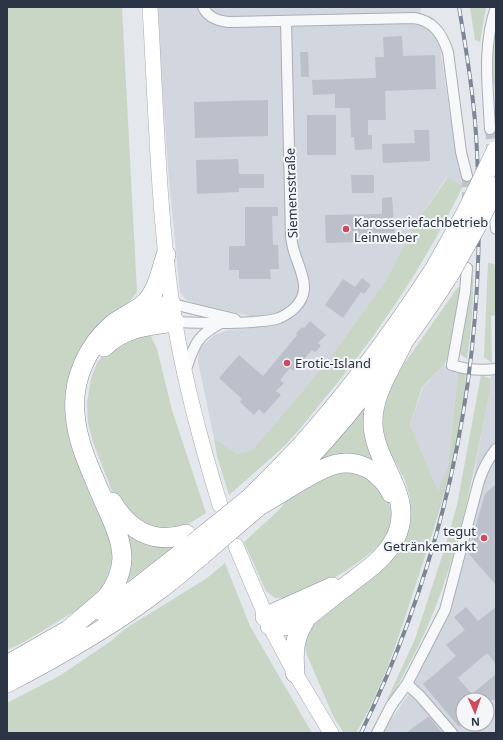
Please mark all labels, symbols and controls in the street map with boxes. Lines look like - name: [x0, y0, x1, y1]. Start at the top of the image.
- street label: Siemensstraße: [280, 147, 302, 239]
- place label: Karosseriefachbetrieb Leinweber: [354, 213, 488, 246]
- marker: Karosseriefachbetrieb Leinweber: [341, 224, 351, 234]
- place label: Erotic-Island: [295, 354, 371, 372]
- marker: Erotic-Island: [282, 358, 292, 368]
- place label: tegut Getränkemarkt: [383, 522, 476, 555]
- marker: tegut Getränkemarkt: [479, 533, 489, 543]
- north arrow: [455, 692, 495, 732]
- text: N: [471, 715, 480, 730]

